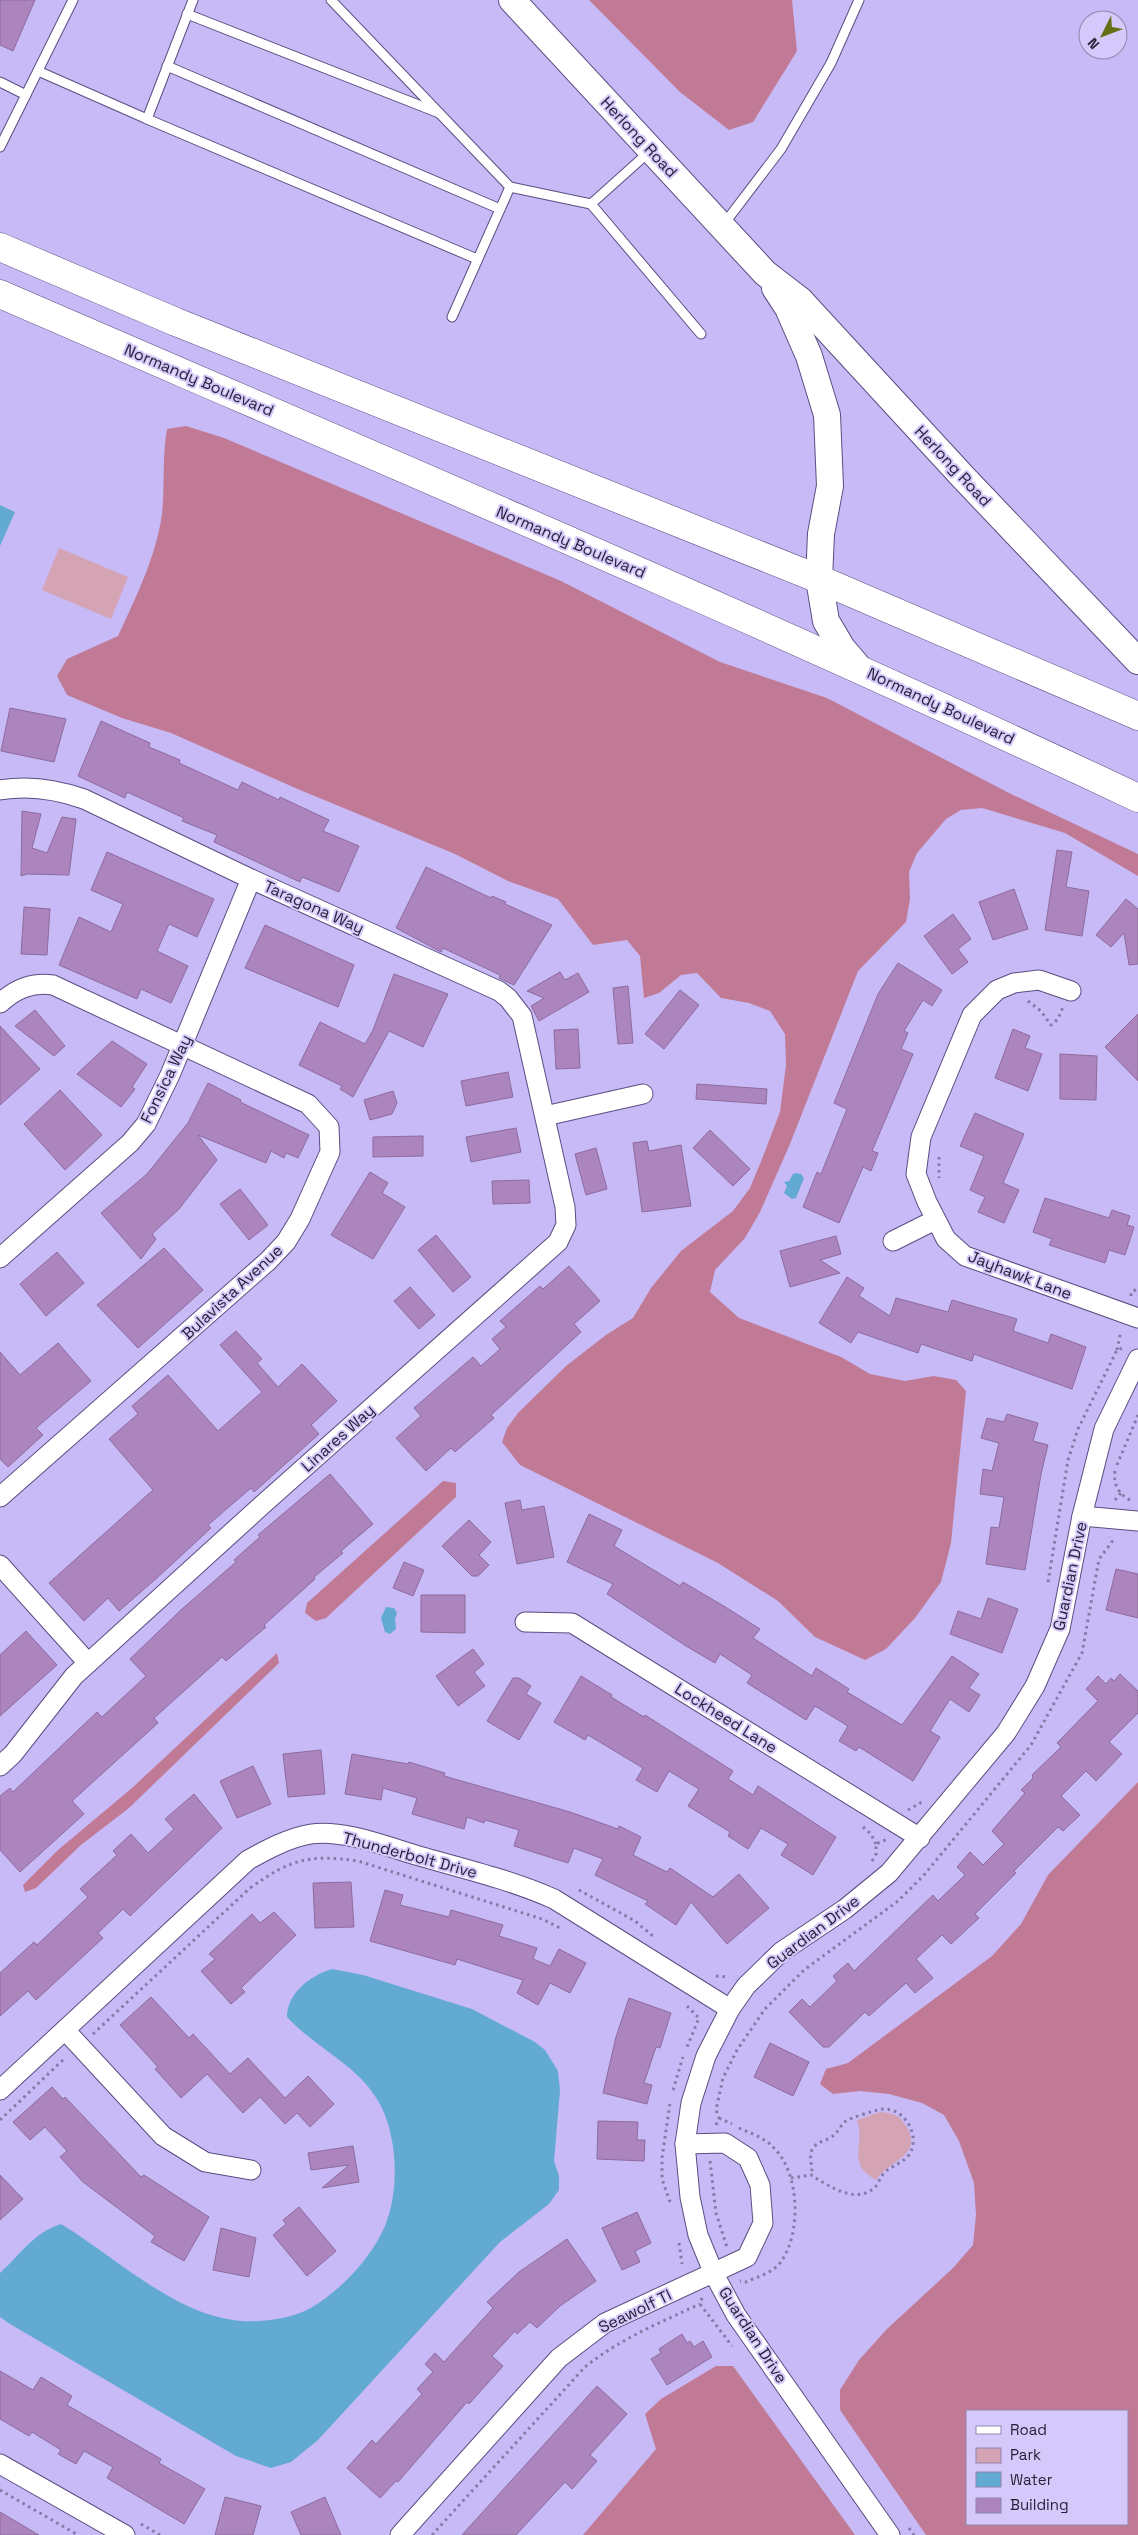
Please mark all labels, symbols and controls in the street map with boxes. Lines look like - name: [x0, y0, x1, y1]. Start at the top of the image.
- north arrow: [1078, 10, 1128, 60]
- text: N: [1084, 34, 1103, 53]
- street label: Herlong Road: [596, 92, 682, 182]
- street label: Normandy Boulevard: [121, 339, 277, 421]
- street label: Herlong Road: [910, 421, 996, 511]
- street label: Normandy Boulevard: [493, 501, 649, 583]
- street label: Normandy Boulevard: [864, 663, 1018, 749]
- street label: Taragona Way: [261, 875, 367, 939]
- street label: Fonsica Way: [136, 1031, 196, 1127]
- street label: Bulavista Avenue: [177, 1240, 287, 1344]
- street label: Jayhawk Lane: [965, 1246, 1075, 1304]
- street label: Linares Way: [297, 1399, 379, 1477]
- street label: Guardian Drive: [1048, 1520, 1092, 1632]
- street label: Lockheed Lane: [671, 1678, 781, 1758]
- street label: Thunderbolt Drive: [340, 1827, 480, 1883]
- street label: Guardian Drive: [762, 1890, 864, 1974]
- street label: Guardian Drive: [714, 2283, 792, 2387]
- street label: Seawolf Tl: [595, 2284, 675, 2338]
- legend: [966, 2410, 1128, 2525]
- text: Road: [1010, 2420, 1047, 2439]
- text: Park: [1010, 2445, 1041, 2464]
- text: Water: [1010, 2470, 1053, 2489]
- text: Building: [1010, 2495, 1069, 2514]

